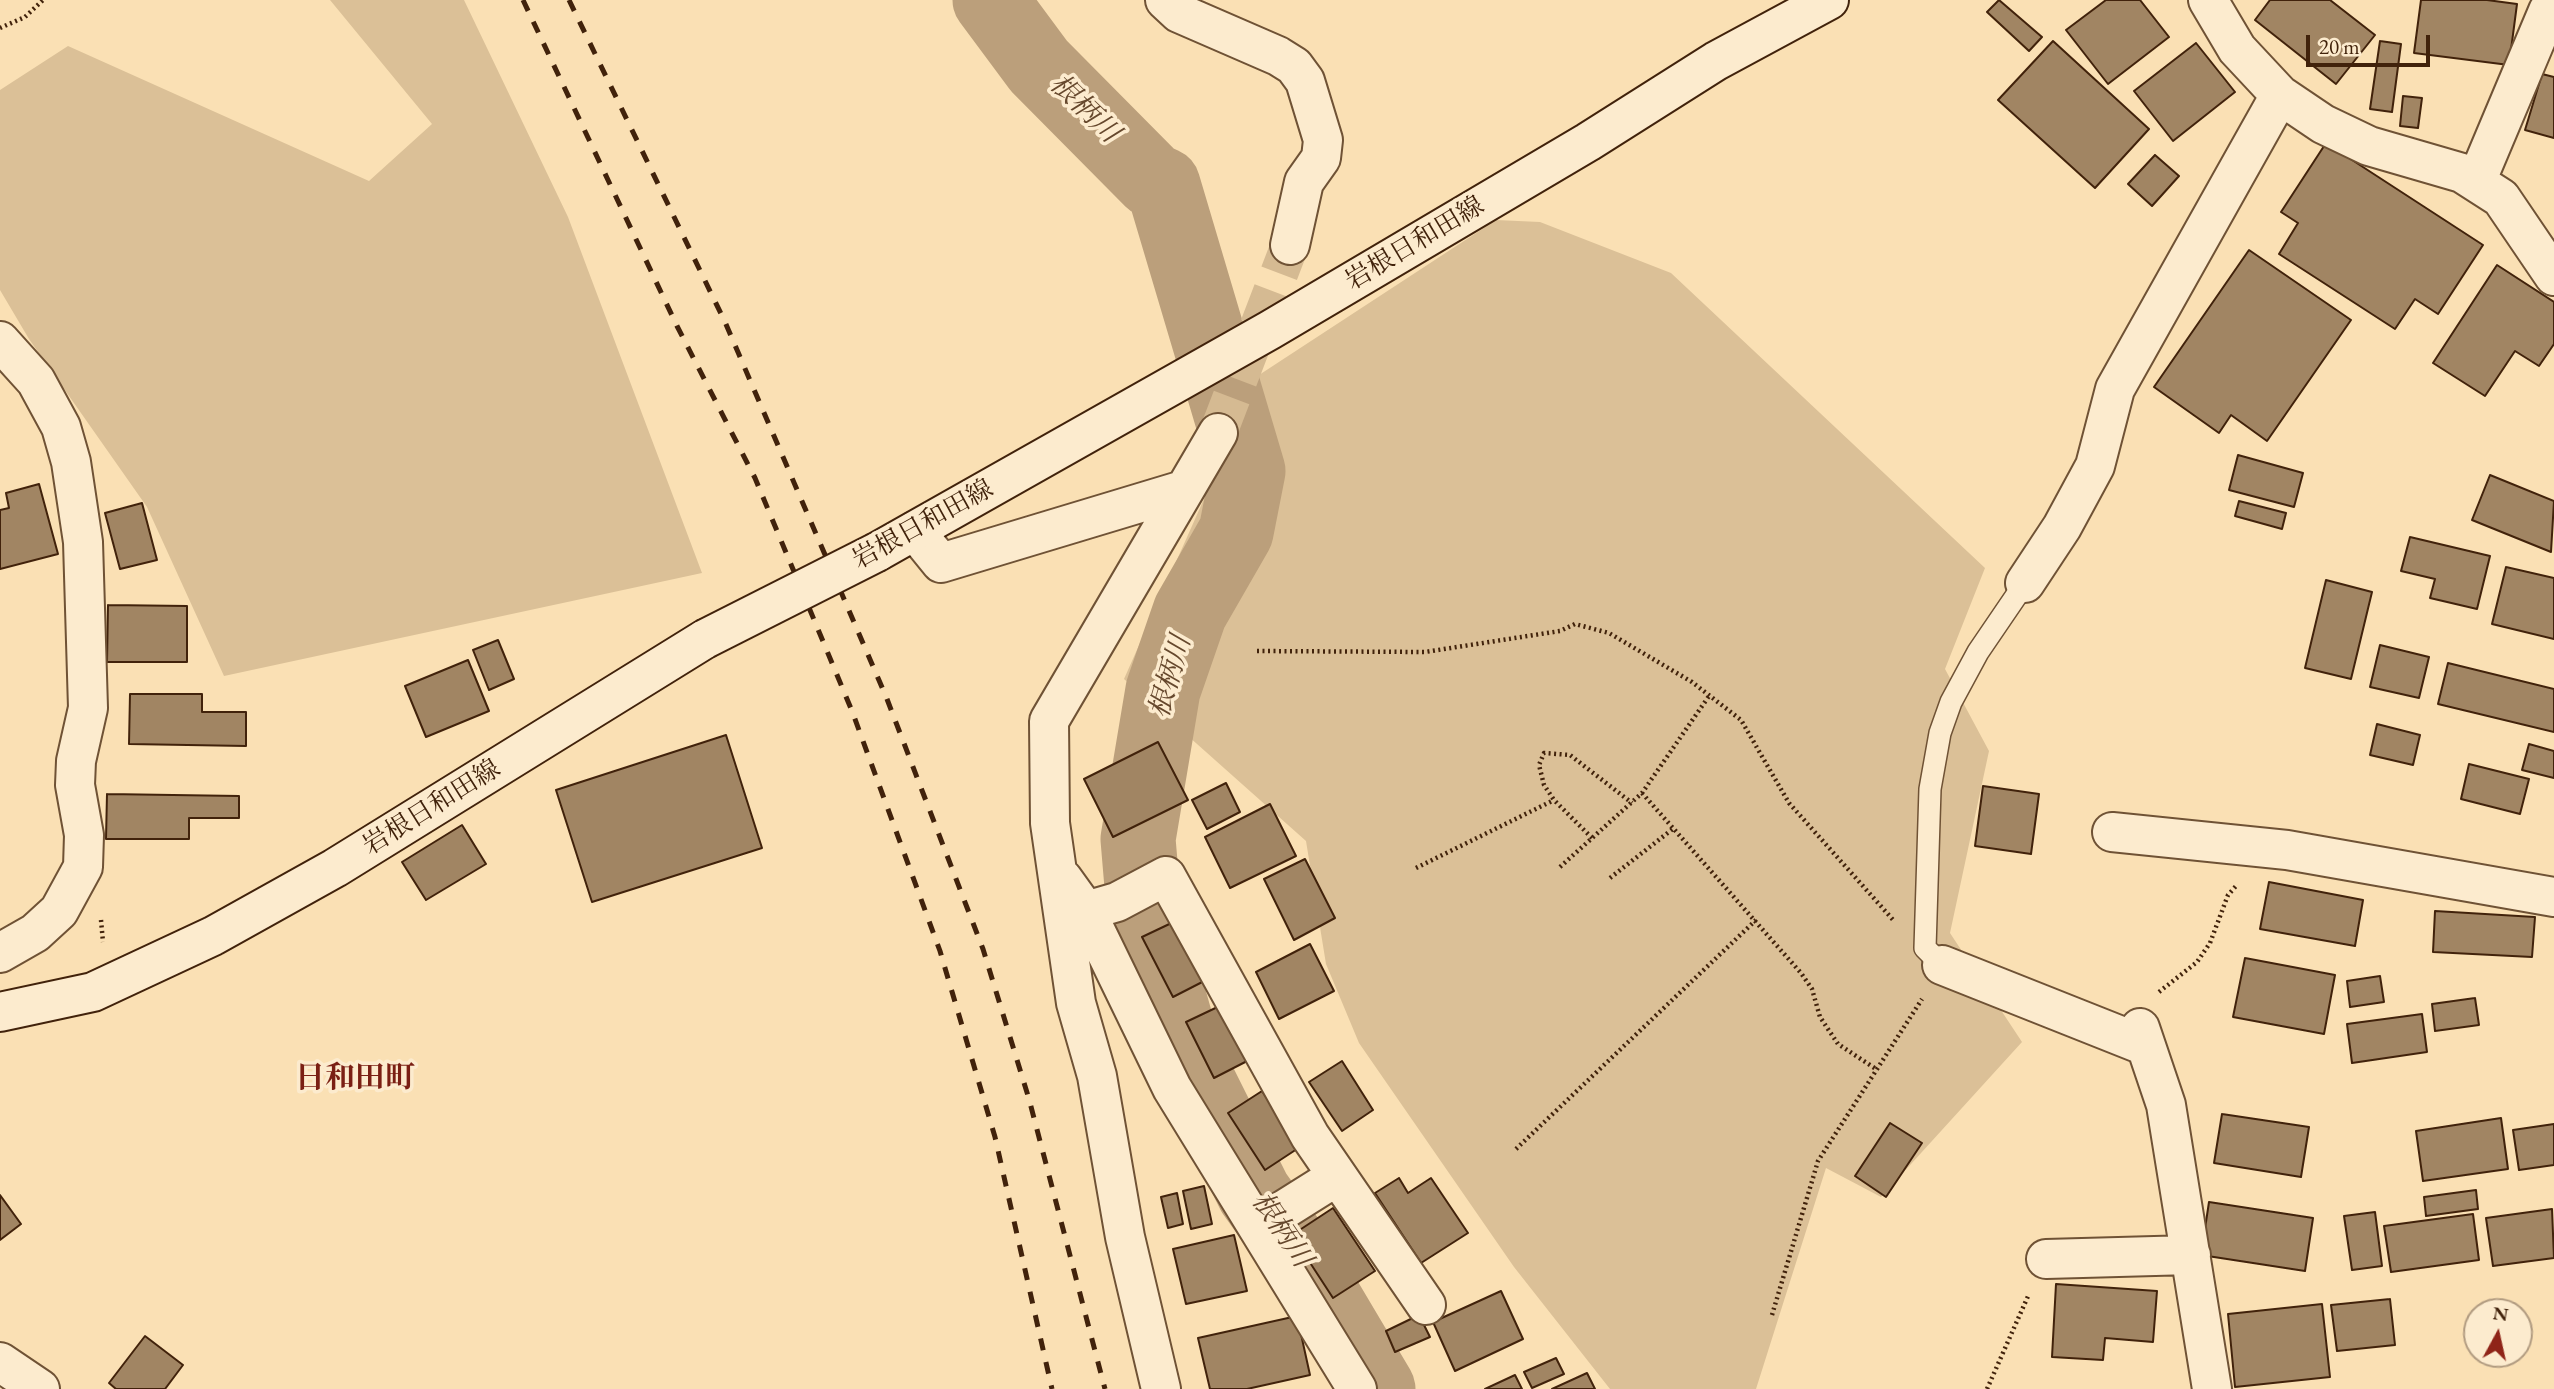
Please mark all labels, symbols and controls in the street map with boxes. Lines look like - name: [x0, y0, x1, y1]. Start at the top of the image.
- scale bar: [2309, 21, 2433, 65]
- text: 20 m: [2319, 33, 2360, 60]
- water label: 根柄川: [1042, 68, 1126, 150]
- street label: 岩根日和田線: [1340, 190, 1490, 298]
- street label: 岩根日和田線: [847, 474, 999, 576]
- water label: 根柄川: [1143, 632, 1199, 722]
- street label: 岩根日和田線: [358, 753, 506, 863]
- district label: 日和田町: [295, 1061, 415, 1097]
- water label: 根柄川: [1244, 1186, 1318, 1274]
- north arrow: [2463, 1298, 2533, 1368]
- text: N: [2491, 1300, 2510, 1327]

